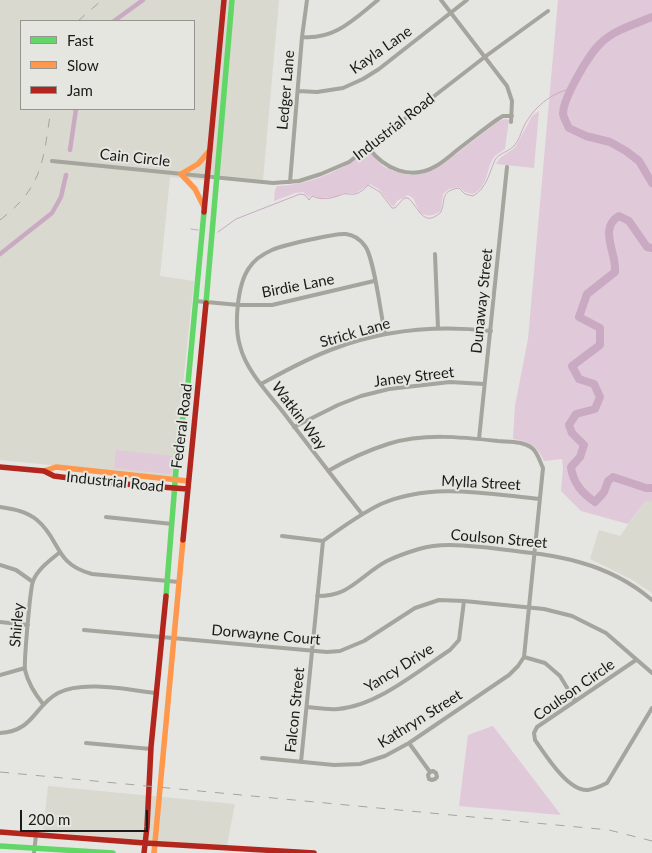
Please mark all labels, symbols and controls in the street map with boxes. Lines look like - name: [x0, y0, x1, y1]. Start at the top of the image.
- legend: [20, 20, 195, 110]
- street label: Kayla Lane: [347, 22, 415, 78]
- text: Fast: [67, 31, 94, 49]
- street label: Ledger Lane: [274, 49, 298, 131]
- text: Slow: [67, 56, 99, 74]
- text: Jam: [67, 81, 93, 99]
- street label: Industrial Road: [350, 90, 438, 164]
- street label: Cain Circle: [99, 145, 171, 171]
- street label: Dunaway Street: [468, 248, 496, 354]
- street label: Birdie Lane: [260, 270, 336, 302]
- street label: Strick Lane: [318, 314, 392, 352]
- street label: Janey Street: [373, 363, 455, 391]
- street label: Watkin Way: [268, 378, 330, 454]
- street label: Federal Road: [168, 382, 196, 470]
- street label: Industrial Road: [65, 468, 165, 496]
- street label: Mylla Street: [441, 472, 521, 494]
- street label: Coulson Street: [450, 526, 548, 552]
- street label: Shirley: [6, 602, 28, 648]
- street label: Dorwayne Court: [211, 621, 321, 649]
- street label: Yancy Drive: [361, 640, 437, 696]
- street label: Coulson Circle: [530, 655, 618, 725]
- street label: Falcon Street: [282, 666, 308, 754]
- street label: Kathryn Street: [375, 686, 465, 752]
- scale bar: [22, 800, 150, 832]
- text: 200 m: [28, 810, 70, 828]

